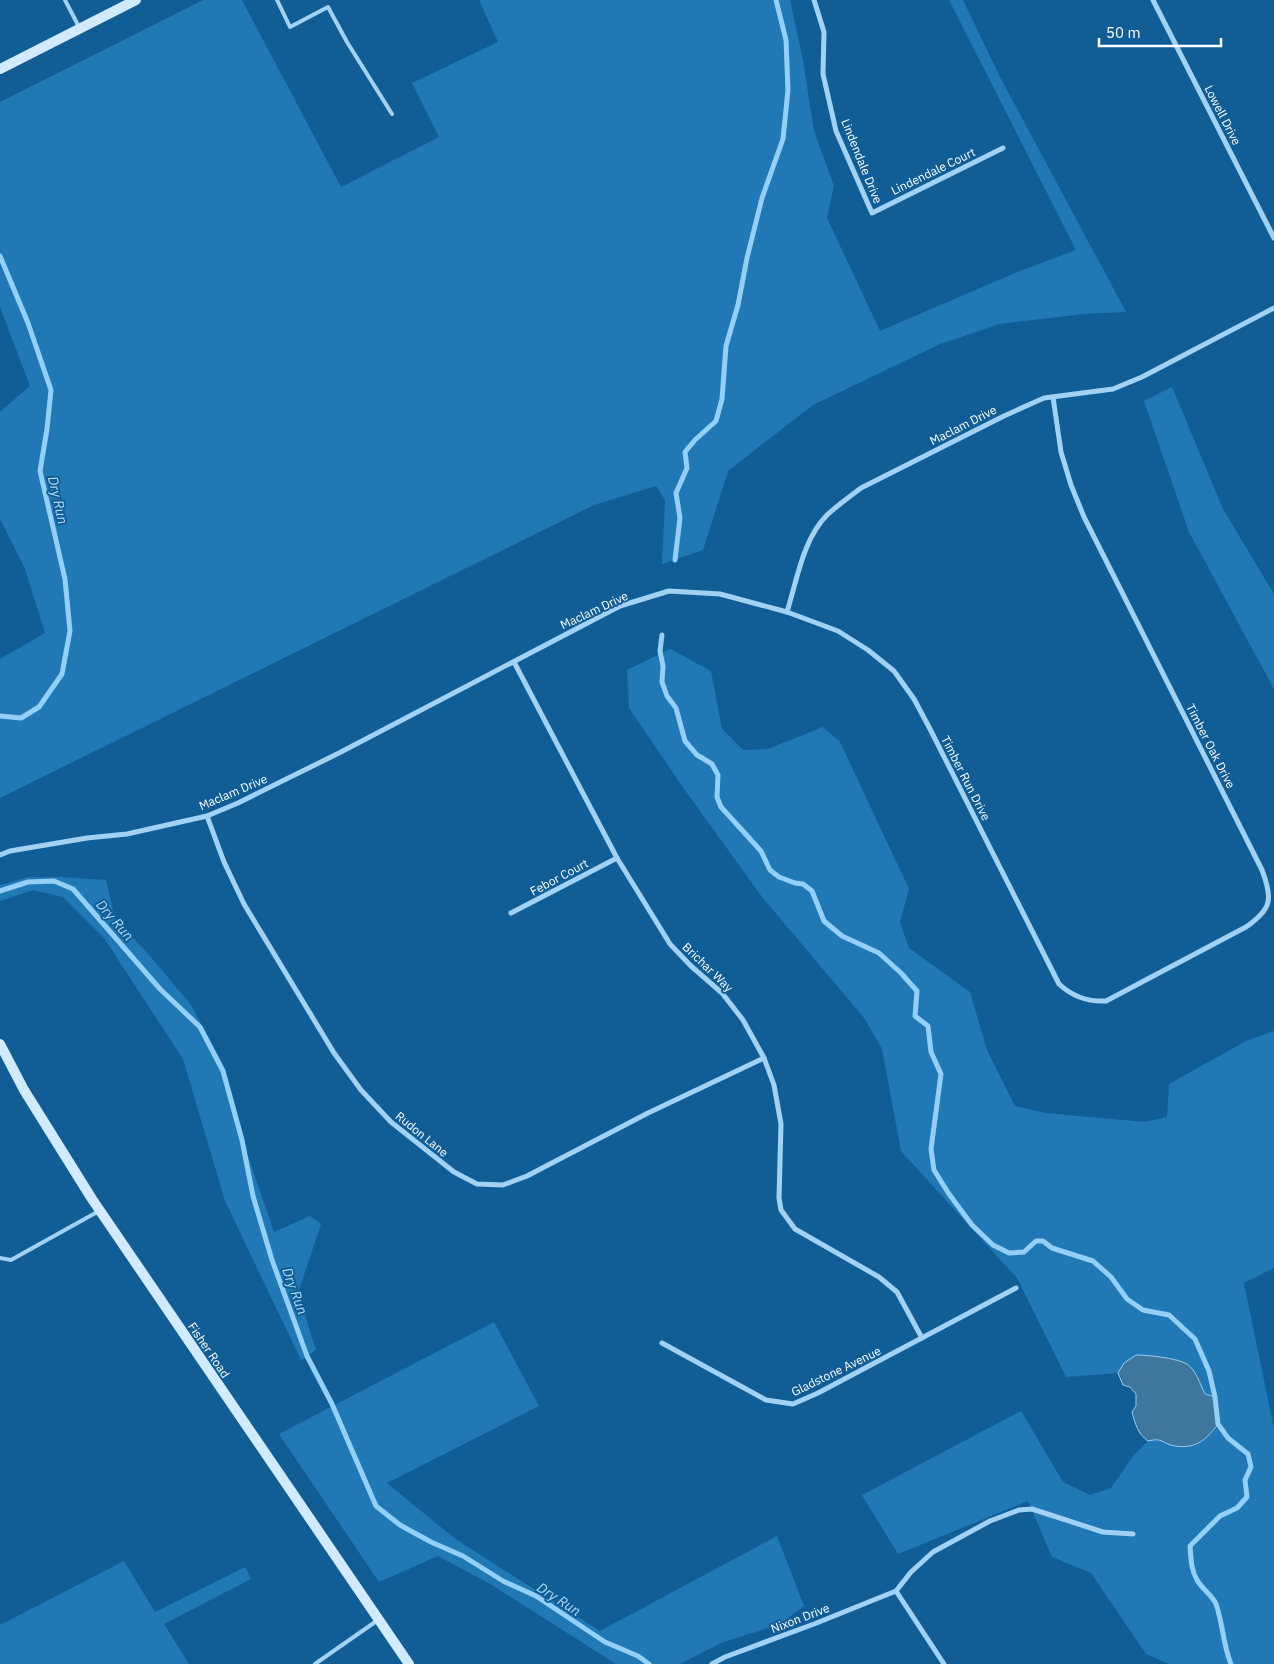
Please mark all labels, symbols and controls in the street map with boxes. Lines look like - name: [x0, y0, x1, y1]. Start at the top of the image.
- scale bar: [1099, 15, 1222, 47]
- text: 50 m: [1106, 23, 1141, 42]
- street label: Lowell Drive: [1201, 82, 1245, 148]
- street label: Lindendale Drive: [838, 116, 886, 206]
- street label: Lindendale Court: [888, 144, 978, 198]
- street label: Maclam Drive: [927, 402, 999, 448]
- water label: Dry Run: [44, 474, 72, 526]
- street label: Maclam Drive: [558, 588, 631, 632]
- street label: Timber Oak Drive: [1183, 701, 1239, 791]
- street label: Timber Run Drive: [938, 733, 994, 823]
- street label: Maclam Drive: [196, 771, 270, 813]
- street label: Febor Court: [527, 855, 591, 899]
- water label: Dry Run: [92, 896, 138, 944]
- street label: Brichar Way: [680, 939, 736, 995]
- street label: Rudon Lane: [393, 1108, 452, 1160]
- water label: Dry Run: [278, 1265, 312, 1317]
- street label: Fisher Road: [185, 1319, 233, 1381]
- street label: Gladstone Avenue: [789, 1343, 884, 1399]
- water label: Dry Run: [534, 1578, 584, 1620]
- street label: Nixon Drive: [769, 1600, 832, 1636]

